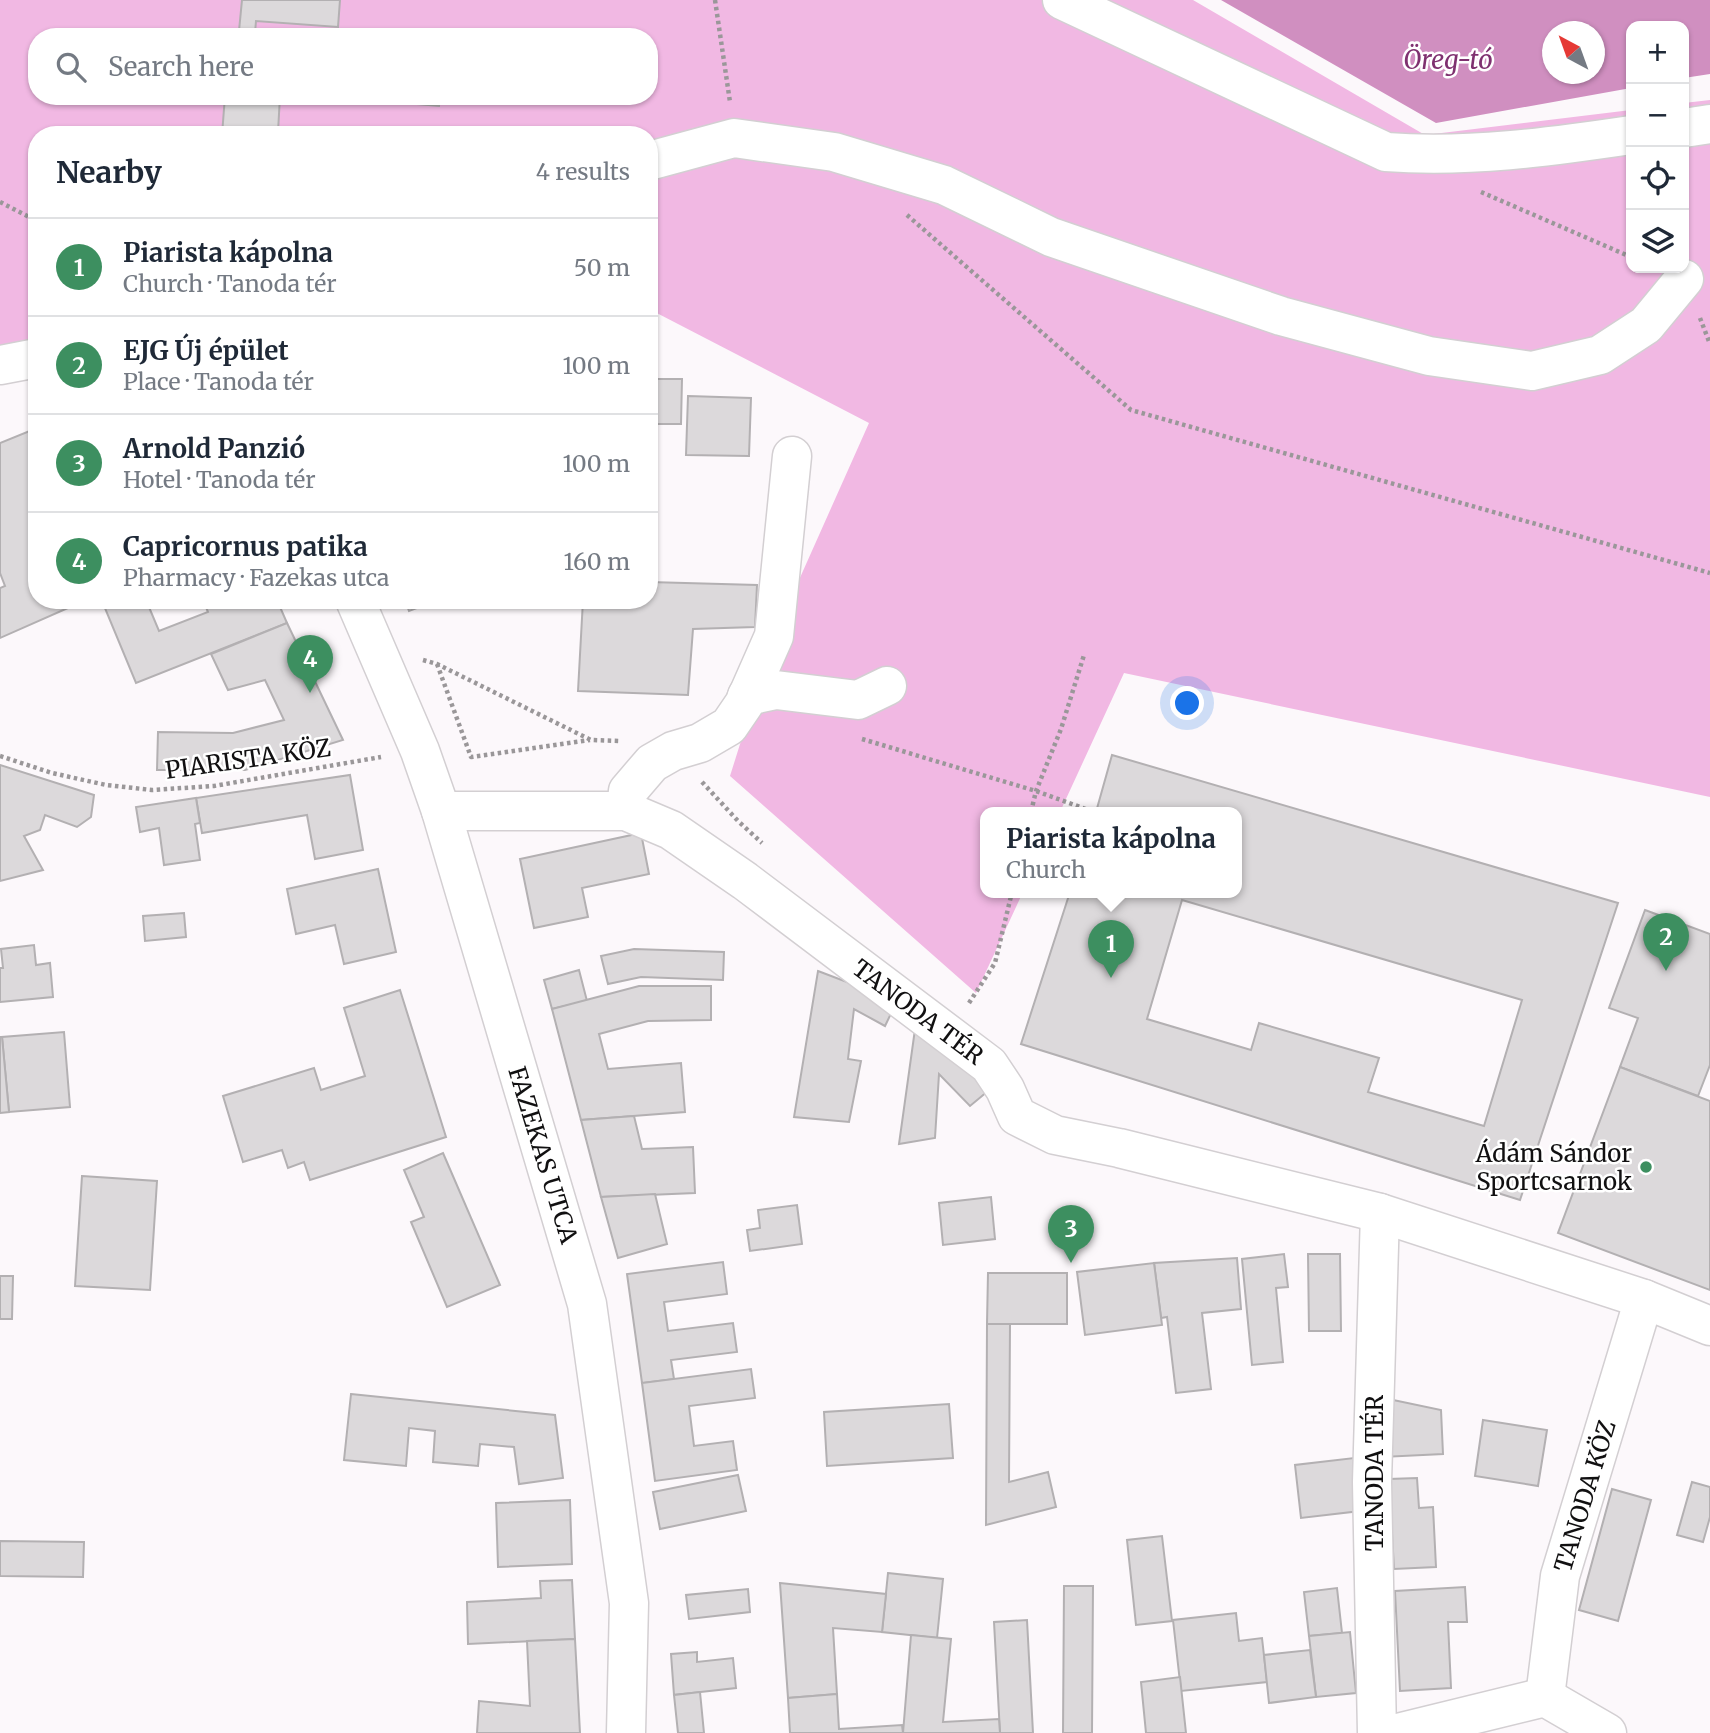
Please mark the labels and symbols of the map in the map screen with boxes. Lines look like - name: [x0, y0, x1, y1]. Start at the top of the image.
- north arrow: [1542, 21, 1605, 84]
- water label: Öreg-tó: [1403, 43, 1493, 76]
- pin: 4: [287, 635, 333, 693]
- your location: [1170, 686, 1204, 720]
- street label: PIARISTA KÖZ: [163, 732, 333, 786]
- pin: 2: [1643, 913, 1689, 971]
- pin: 1: [1088, 920, 1134, 978]
- street label: TANODA TÉR: [846, 952, 991, 1072]
- street label: FAZEKAS UTCA: [501, 1063, 585, 1248]
- place label: Ádám Sándor Sportcsarnok: [1474, 1138, 1633, 1197]
- marker: Ádám Sándor Sportcsarnok: [1638, 1159, 1654, 1175]
- pin: 3: [1048, 1205, 1094, 1263]
- street label: TANODA TÉR: [1358, 1395, 1390, 1551]
- street label: TANODA KÖZ: [1547, 1417, 1623, 1575]

